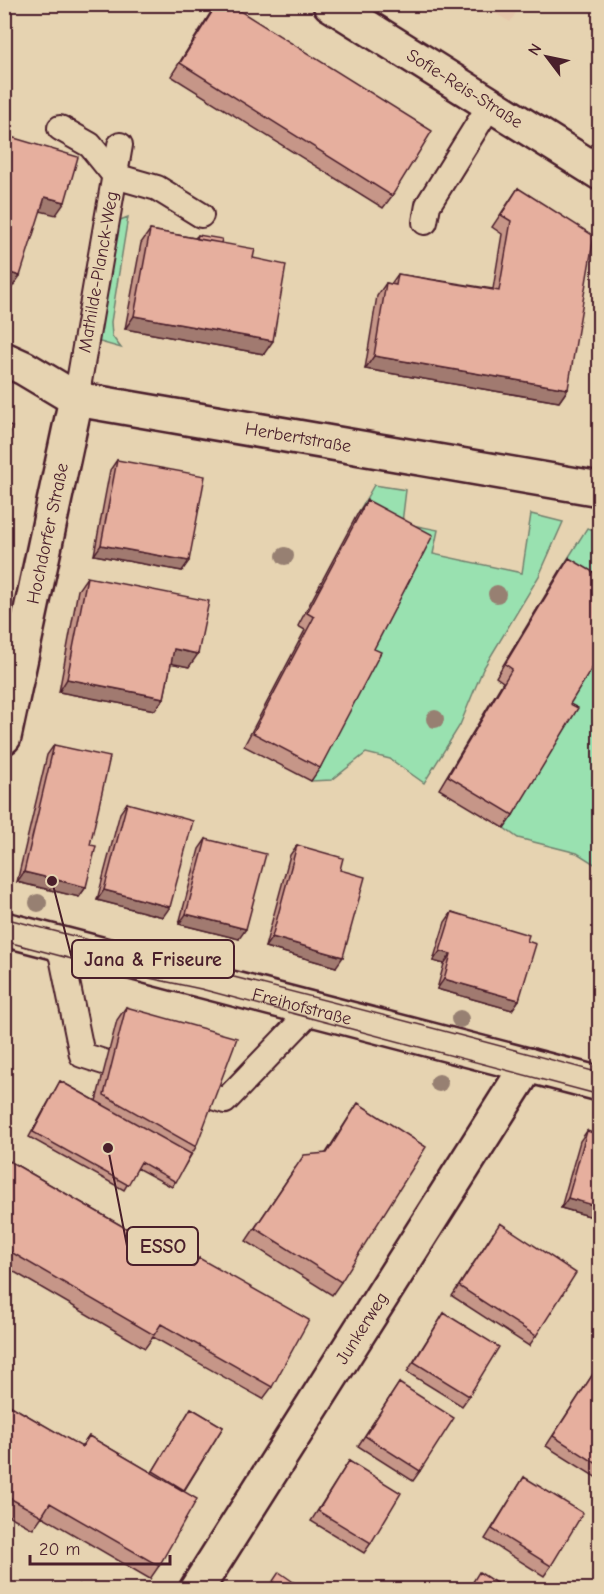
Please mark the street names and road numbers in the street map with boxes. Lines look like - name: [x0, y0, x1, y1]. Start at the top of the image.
- street label: Sofie-Reis-Straße: [403, 45, 526, 133]
- street label: Mathilde-Planck-Weg: [74, 190, 123, 354]
- street label: Herbertstraße: [243, 418, 353, 457]
- street label: Hochdorfer Straße: [23, 461, 73, 606]
- street label: Freihofstraße: [250, 984, 354, 1030]
- street label: Junkerweg: [332, 1288, 393, 1368]

